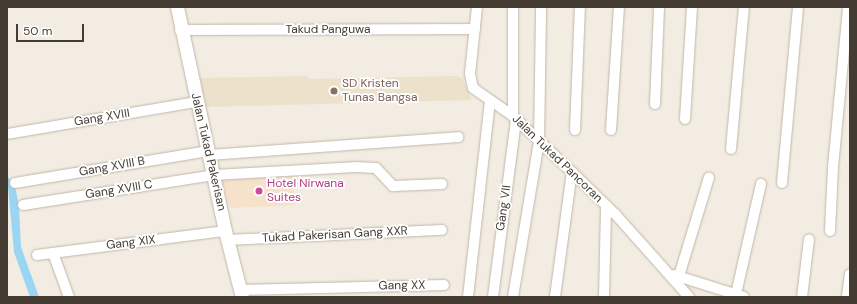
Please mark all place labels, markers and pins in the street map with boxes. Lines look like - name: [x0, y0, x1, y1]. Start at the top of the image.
- place label: SD Kristen Tunas Bangsa: [342, 77, 418, 105]
- marker: SD Kristen Tunas Bangsa: [329, 86, 339, 96]
- place label: Hotel Nirwana Suites: [267, 177, 344, 205]
- marker: Hotel Nirwana Suites: [254, 186, 264, 196]

